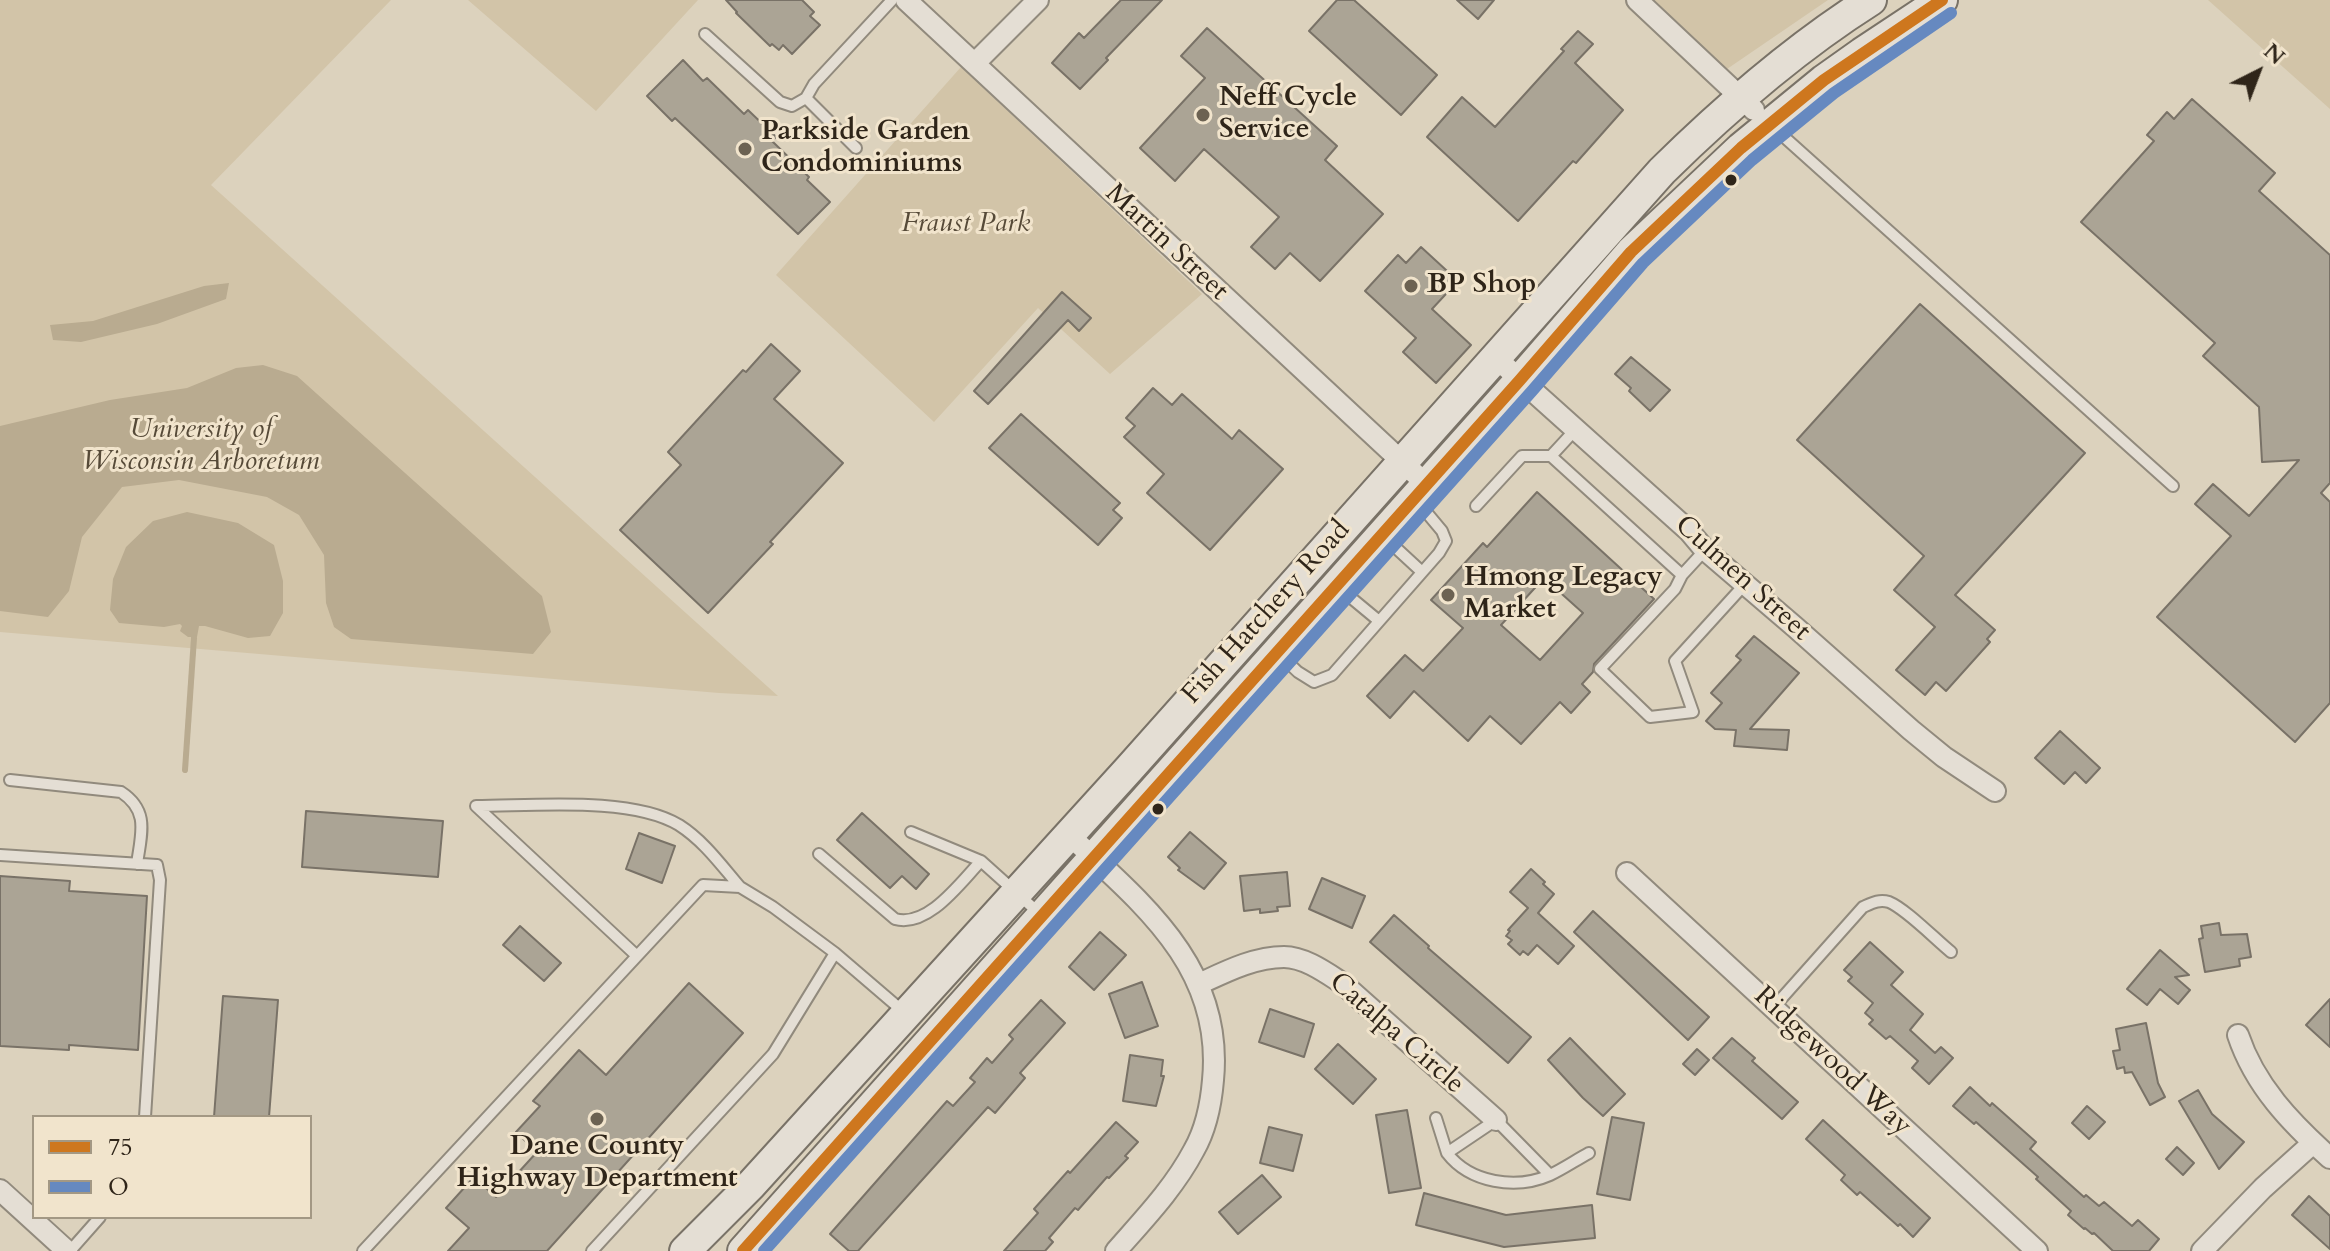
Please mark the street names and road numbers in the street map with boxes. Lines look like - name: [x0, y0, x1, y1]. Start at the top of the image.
- street label: Martin Street: [1097, 177, 1235, 309]
- street label: Culmen Street: [1667, 509, 1817, 649]
- street label: Fish Hatchery Road: [1176, 514, 1358, 712]
- street label: Catalpa Circle: [1322, 966, 1470, 1102]
- street label: Ridgewood Way: [1746, 980, 1918, 1144]

